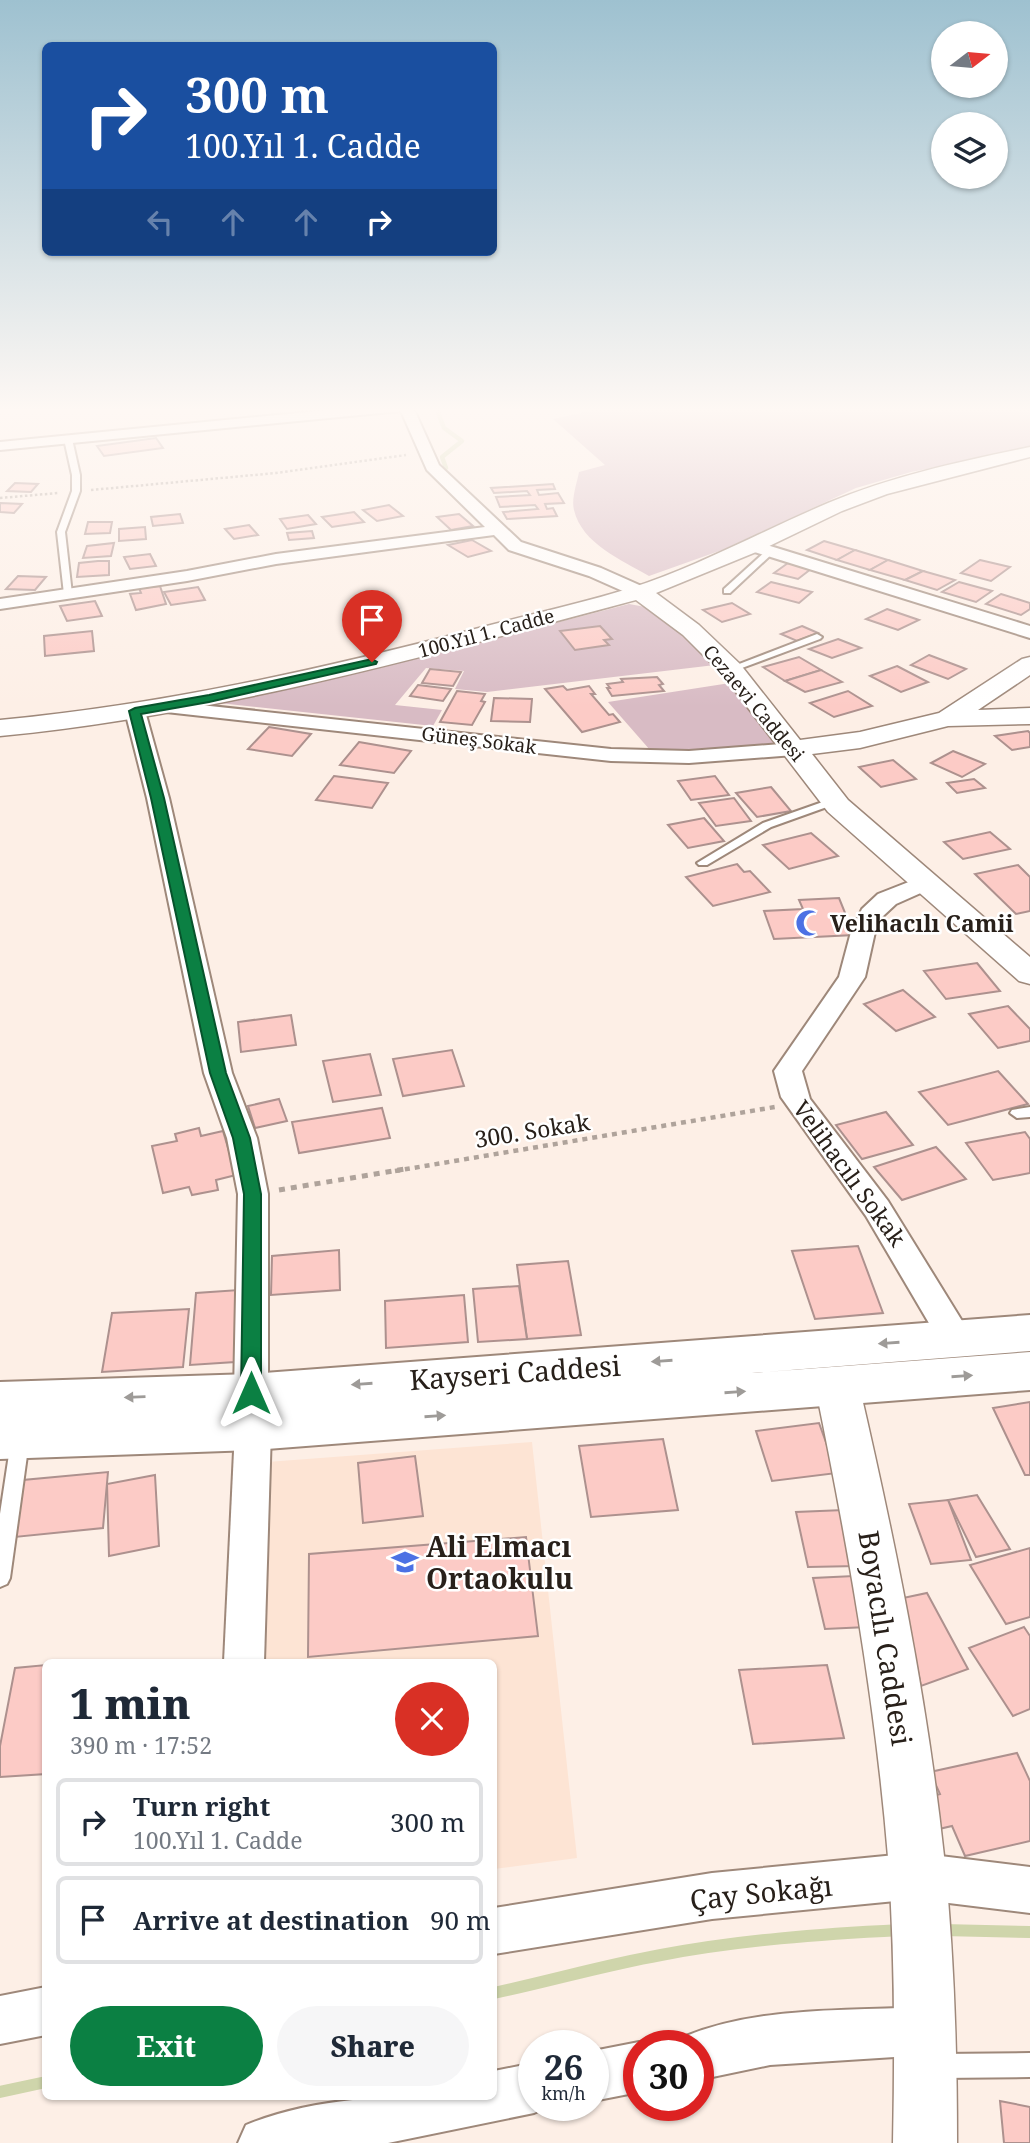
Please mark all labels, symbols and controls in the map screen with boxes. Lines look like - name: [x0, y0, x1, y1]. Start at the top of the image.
- north arrow: [931, 21, 1008, 98]
- map controls: [931, 21, 1008, 189]
- text: 300 m: [185, 61, 329, 127]
- icon: right: [70, 70, 161, 161]
- button: layers: [931, 112, 1008, 189]
- text: 100.Yıl 1. Cadde: [185, 124, 421, 167]
- icon: left: [141, 203, 179, 241]
- icon: ahead: [214, 203, 252, 241]
- icon: ahead: [287, 203, 325, 241]
- icon: right: [360, 203, 398, 241]
- pin: [342, 590, 402, 662]
- icon: arrive: [353, 601, 391, 639]
- street label: 100.Yıl 1. Cadde: [415, 602, 557, 664]
- street label: Cezaevi Caddesi: [697, 639, 811, 767]
- street label: Güneş Sokak: [420, 720, 539, 760]
- place label: Velihacılı Camii: [830, 907, 1014, 939]
- mosque icon: Velihacılı Camii: [794, 908, 824, 938]
- street label: Velihacılı Sokak: [786, 1093, 914, 1253]
- street label: 300. Sokak: [472, 1105, 592, 1155]
- one-way arrow: [877, 1338, 899, 1349]
- street label: Kayseri Caddesi: [408, 1346, 622, 1398]
- position arrow: [214, 1356, 288, 1430]
- one-way arrow: [651, 1356, 673, 1367]
- one-way arrow: [951, 1370, 973, 1381]
- one-way arrow: [350, 1379, 372, 1390]
- one-way arrow: [724, 1387, 746, 1398]
- one-way arrow: [123, 1391, 145, 1403]
- one-way arrow: [424, 1410, 446, 1421]
- place label: Ali Elmacı Ortaokulu: [426, 1527, 573, 1597]
- street label: Boyacılı Caddesi: [850, 1528, 922, 1748]
- school or university icon: Ali Elmacı Ortaokulu: [390, 1547, 420, 1577]
- text: 1 min: [70, 1674, 191, 1731]
- button: close: [395, 1682, 469, 1756]
- text: 390 m · 17:52: [70, 1729, 212, 1761]
- text: Turn right: [133, 1788, 270, 1824]
- icon: right: [74, 1803, 112, 1841]
- text: 300 m: [390, 1804, 465, 1840]
- text: 100.Yıl 1. Cadde: [133, 1824, 303, 1856]
- street label: Çay Sokağı: [688, 1866, 834, 1918]
- icon: arrive: [74, 1901, 112, 1939]
- text: Arrive at destination: [133, 1902, 409, 1938]
- text: 90 m: [430, 1902, 490, 1938]
- button: Exit: [70, 2006, 263, 2086]
- button: Share: [277, 2006, 469, 2086]
- speed limit sign: 30: [623, 2030, 714, 2121]
- text: 26: [544, 2043, 583, 2090]
- text: km/h: [541, 2081, 586, 2105]

